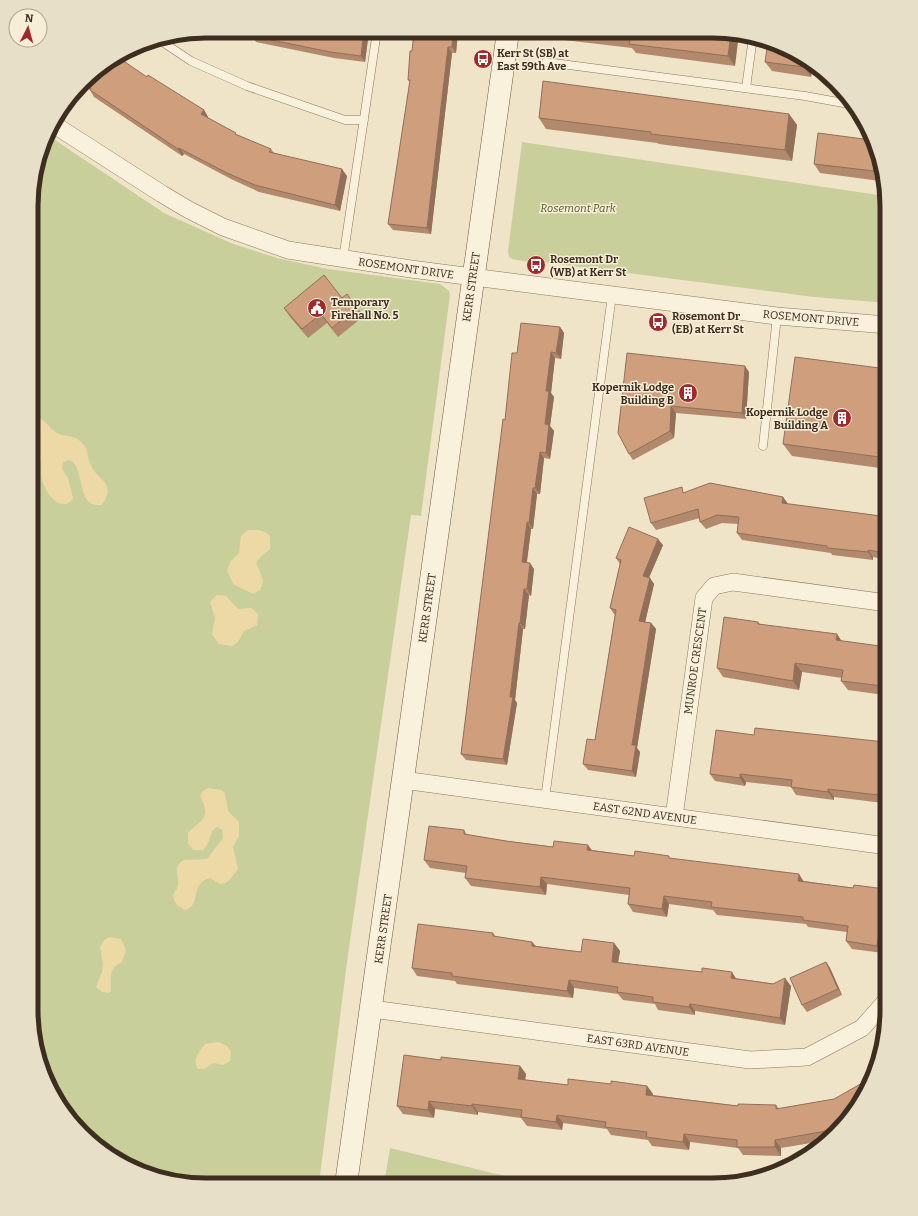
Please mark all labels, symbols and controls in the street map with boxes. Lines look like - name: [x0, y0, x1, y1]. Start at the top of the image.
- north arrow: [8, 8, 48, 48]
- text: N: [24, 12, 34, 26]
- place label: Kerr St (SB) at East 59th Ave: [497, 47, 569, 73]
- bus stop icon: Kerr St (SB) at East 59th Ave: [472, 48, 494, 70]
- park label: Rosemont Park: [540, 202, 617, 215]
- street label: KERR STREET: [460, 251, 483, 323]
- place label: Rosemont Dr (WB) at Kerr St: [550, 253, 627, 279]
- bus stop icon: Rosemont Dr (WB) at Kerr St: [525, 254, 547, 276]
- street label: ROSEMONT DRIVE: [357, 255, 455, 282]
- place label: Temporary Firehall No. 5: [331, 296, 399, 322]
- public building icon: Temporary Firehall No. 5: [306, 297, 328, 319]
- street label: ROSEMONT DRIVE: [762, 308, 860, 329]
- place label: Rosemont Dr (EB) at Kerr St: [672, 310, 745, 336]
- bus stop icon: Rosemont Dr (EB) at Kerr St: [647, 311, 669, 333]
- place label: Kopernik Lodge Building B: [592, 381, 674, 407]
- building icon: Kopernik Lodge Building B: [677, 382, 699, 404]
- place label: Kopernik Lodge Building A: [746, 406, 828, 432]
- building icon: Kopernik Lodge Building A: [831, 407, 853, 429]
- street label: KERR STREET: [416, 572, 439, 644]
- street label: MUNROE CRESCENT: [682, 606, 709, 715]
- street label: EAST 62ND AVENUE: [592, 800, 698, 827]
- street label: KERR STREET: [372, 893, 395, 965]
- street label: EAST 63RD AVENUE: [586, 1032, 690, 1059]

